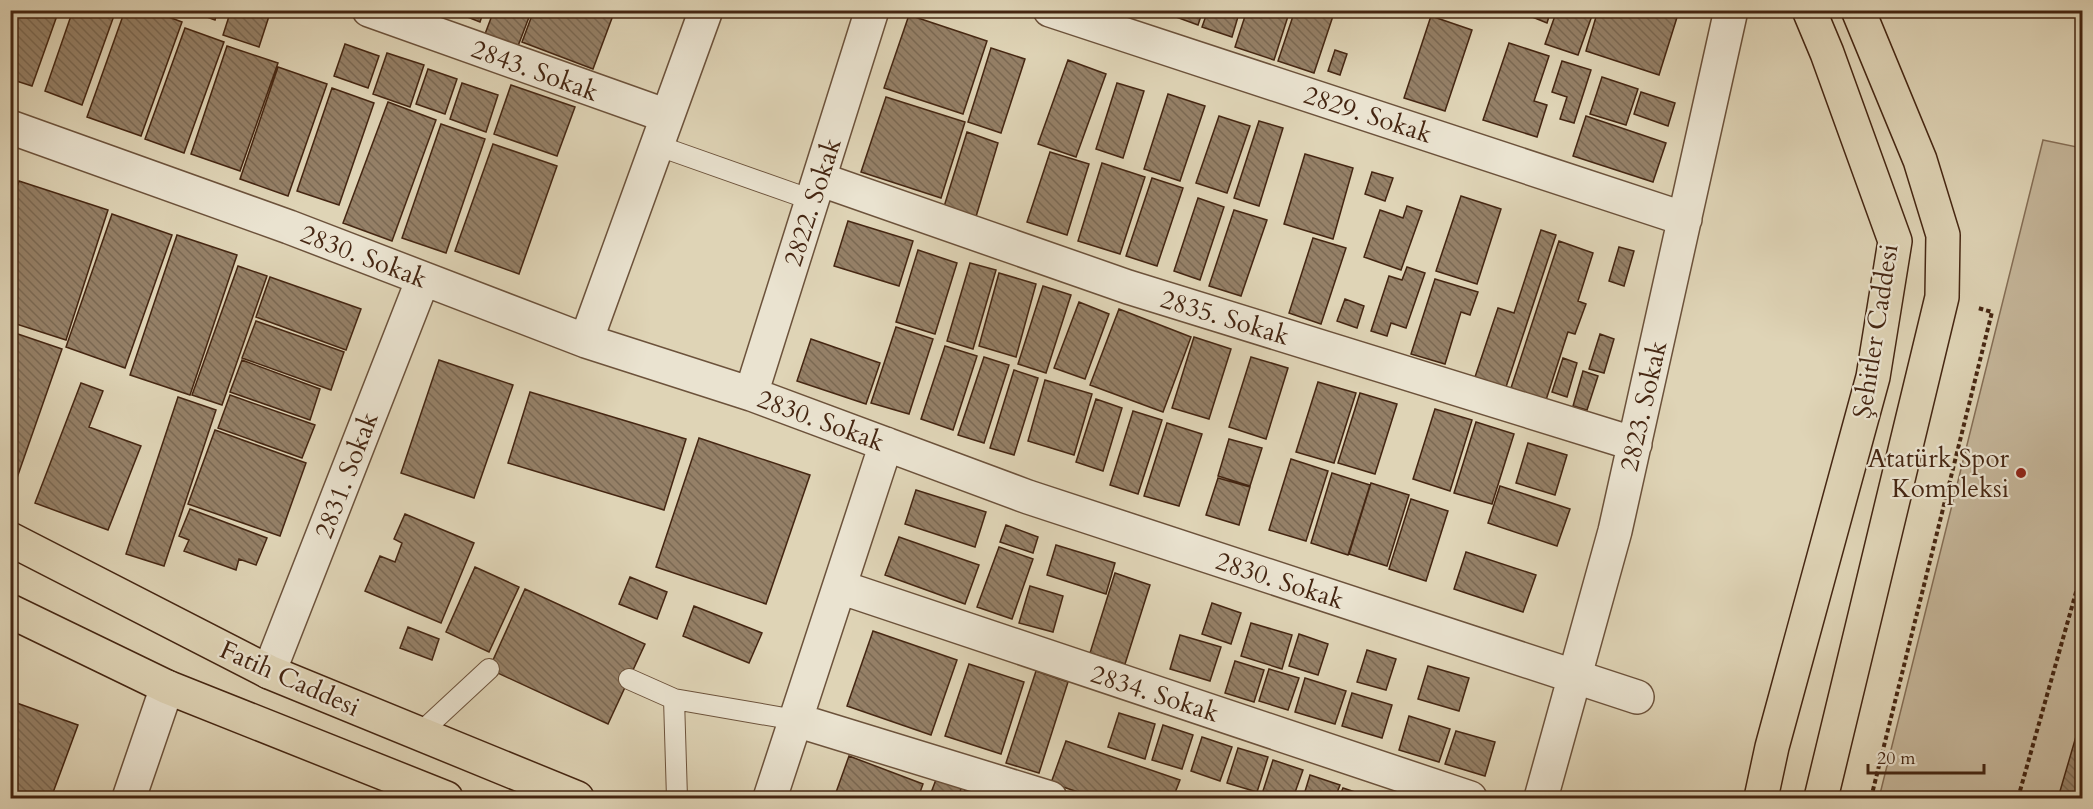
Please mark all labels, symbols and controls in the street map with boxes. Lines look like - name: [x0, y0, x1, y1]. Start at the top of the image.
- street label: 2843. Sokak: [466, 31, 603, 110]
- street label: 2829. Sokak: [1299, 77, 1437, 152]
- street label: 2822. Sokak: [775, 133, 850, 271]
- street label: 2830. Sokak: [295, 216, 432, 297]
- street label: Şehitler Caddesi: [1844, 241, 1907, 421]
- street label: 2835. Sokak: [1156, 281, 1294, 354]
- street label: 2823. Sokak: [1611, 337, 1676, 475]
- street label: 2830. Sokak: [752, 381, 889, 460]
- street label: 2831. Sokak: [306, 407, 387, 544]
- place label: Atatürk Spor Kompleksi: [1868, 441, 2010, 506]
- marker: Atatürk Spor Kompleksi: [2014, 466, 2028, 480]
- street label: 2830. Sokak: [1211, 543, 1349, 618]
- street label: Fatih Caddesi: [214, 632, 365, 725]
- street label: 2834. Sokak: [1086, 656, 1224, 731]
- scale bar: [1868, 737, 1984, 775]
- text: 20 m: [1877, 746, 1916, 771]

